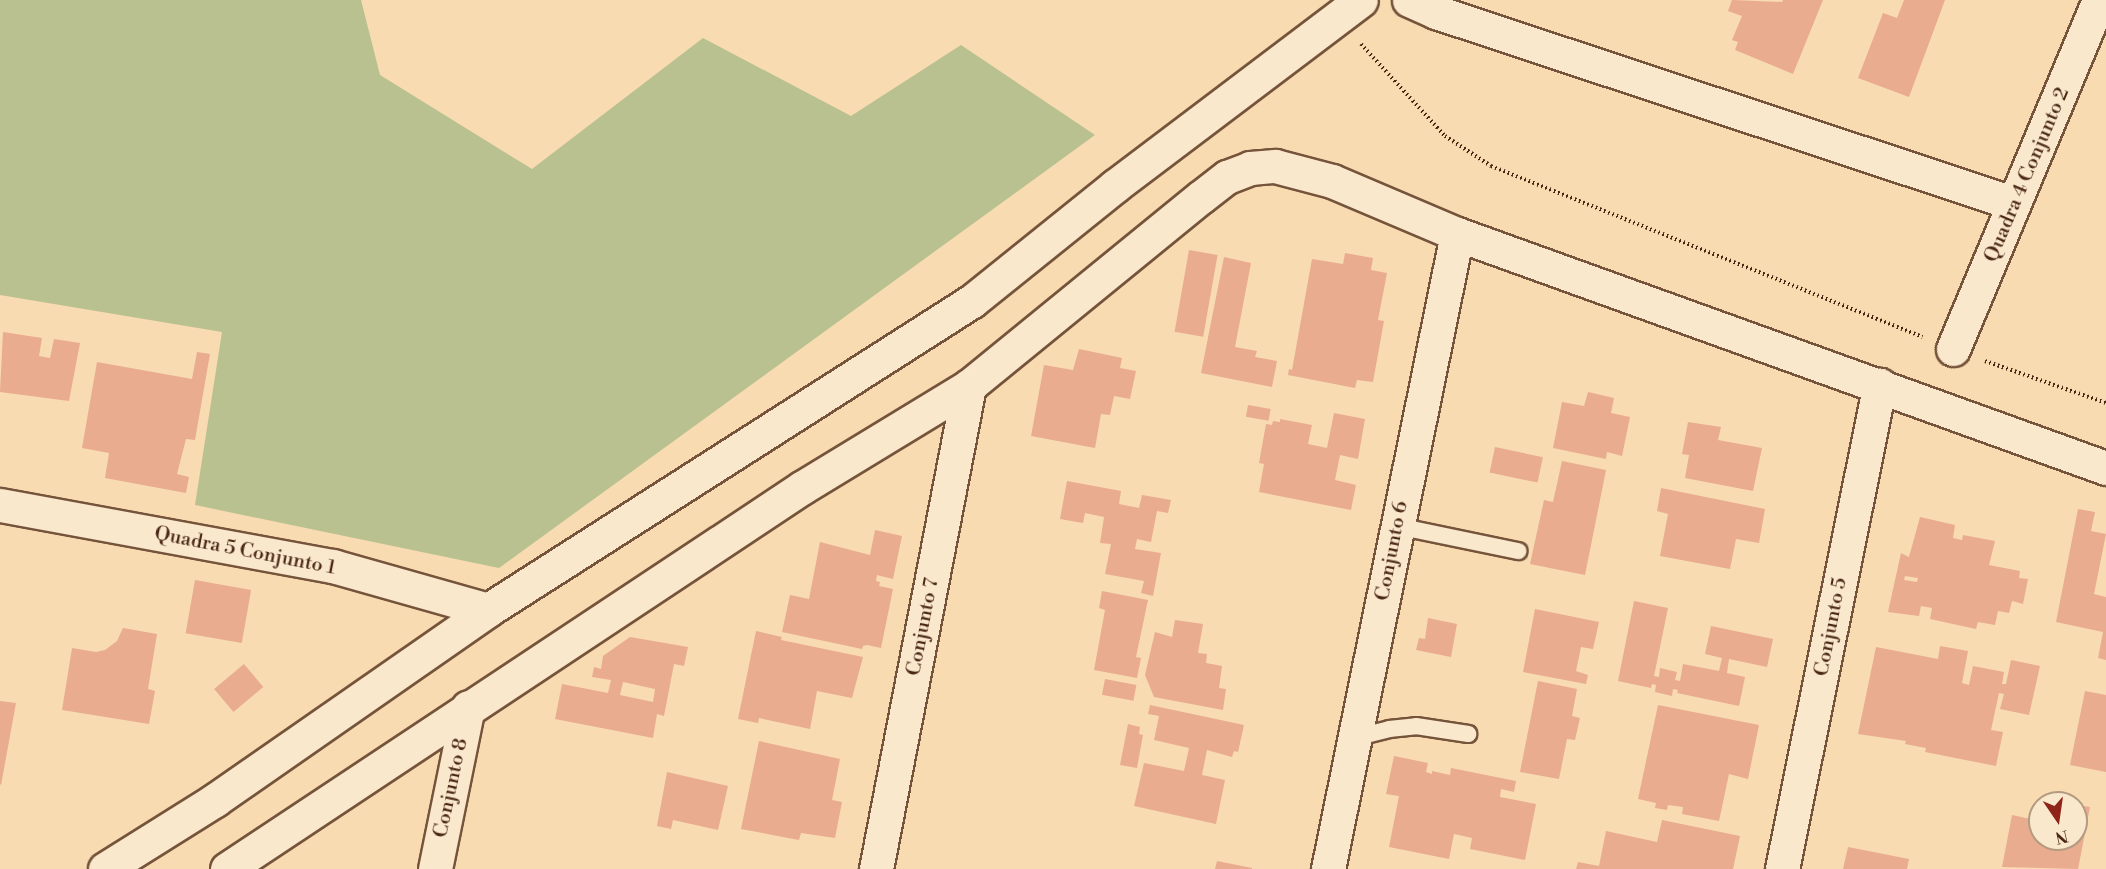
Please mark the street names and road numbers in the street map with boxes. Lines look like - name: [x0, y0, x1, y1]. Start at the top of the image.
- street label: Quadra 4 Conjunto 2: [1979, 84, 2075, 266]
- street label: Conjunto 6: [1371, 499, 1413, 603]
- street label: Quadra 5 Conjunto 1: [152, 522, 338, 580]
- street label: Conjunto 7: [902, 576, 944, 678]
- street label: Conjunto 5: [1810, 576, 1852, 678]
- street label: Conjunto 8: [429, 736, 473, 840]

